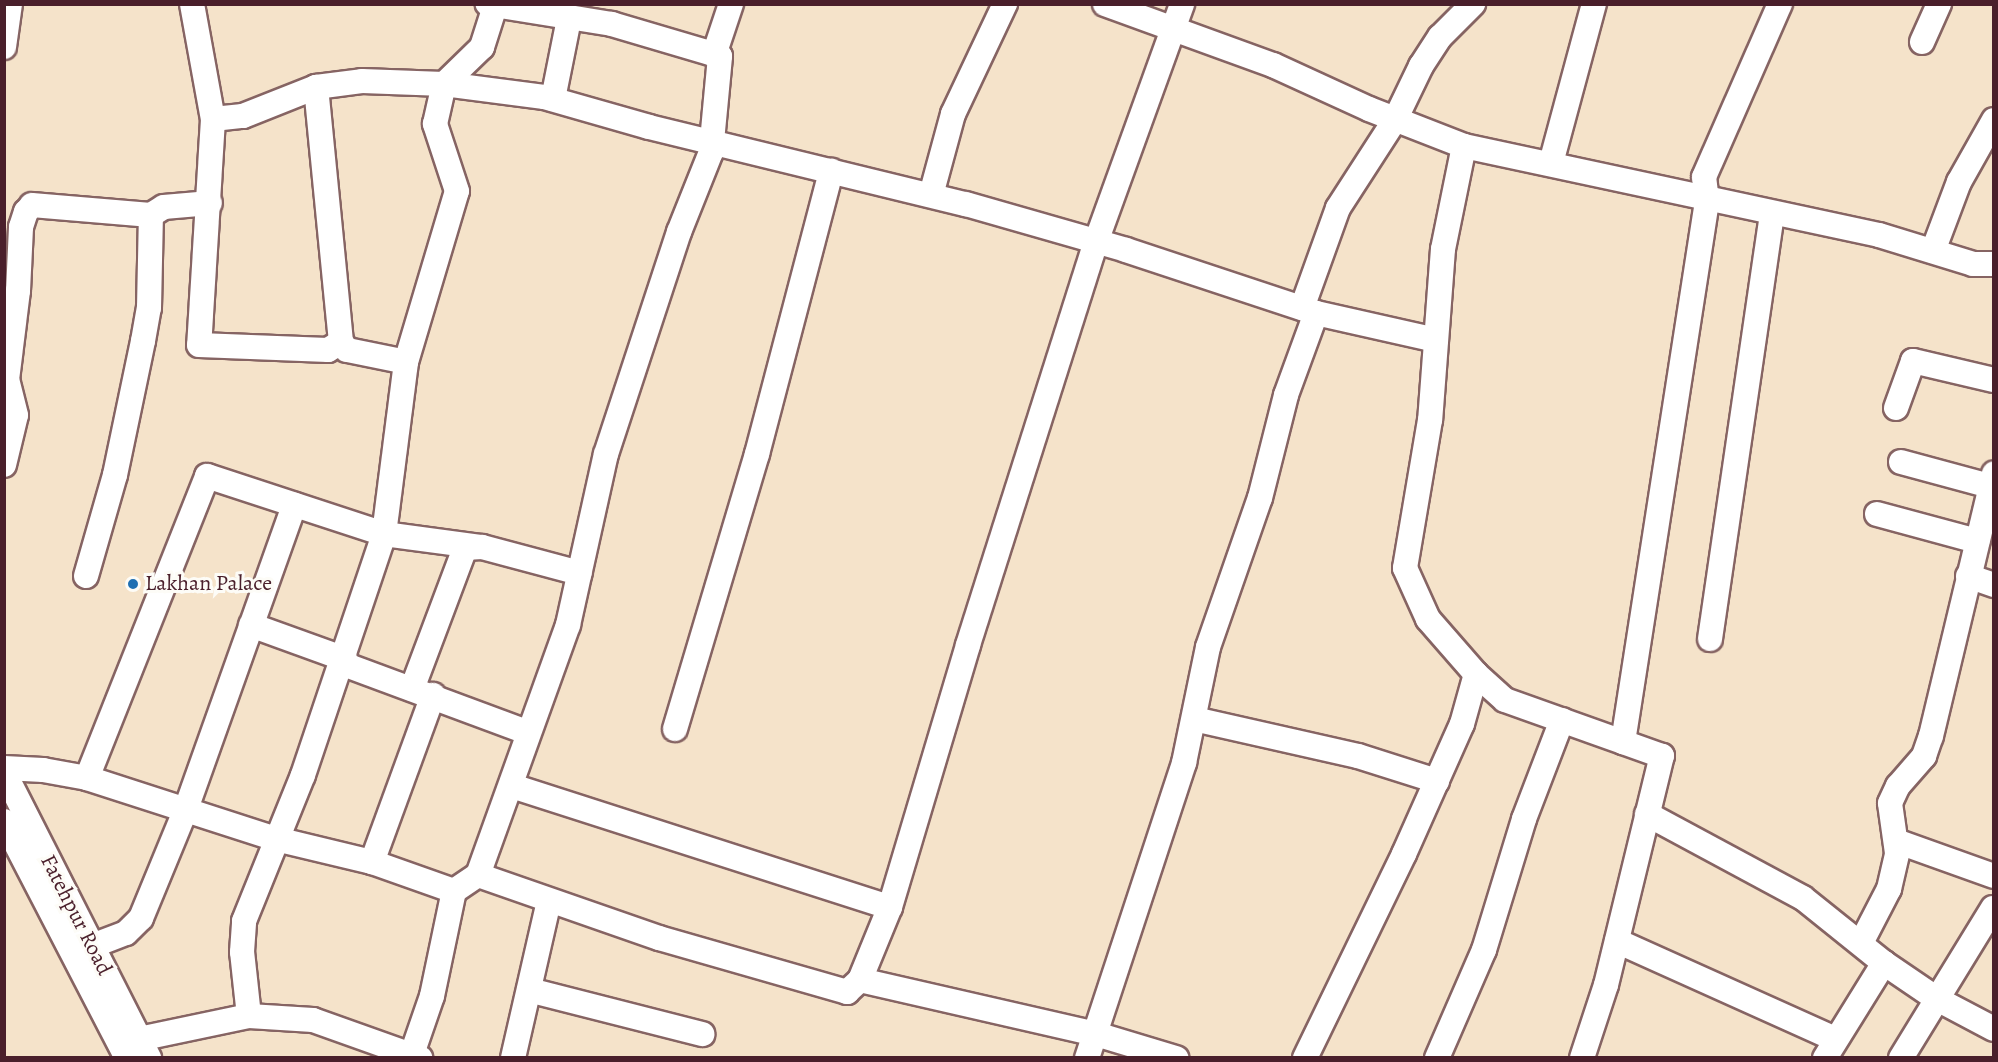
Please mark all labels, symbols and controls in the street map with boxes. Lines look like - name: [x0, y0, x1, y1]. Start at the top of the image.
- place label: Lakhan Palace: [145, 571, 272, 597]
- marker: Lakhan Palace: [126, 577, 140, 591]
- street label: Fatehpur Road: [34, 850, 118, 980]

